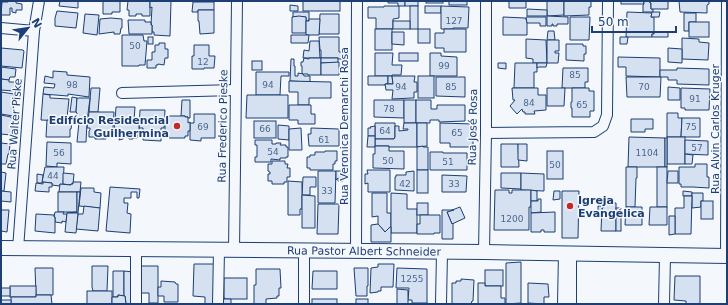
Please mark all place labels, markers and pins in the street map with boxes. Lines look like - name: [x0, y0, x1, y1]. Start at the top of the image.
- place label: Edifício Residencial Guilhermina: [49, 114, 169, 140]
- marker: Edifício Residencial Guilhermina: [172, 121, 182, 131]
- place label: Igreja Evangélica: [578, 194, 645, 220]
- marker: Igreja Evangélica: [565, 201, 575, 211]

